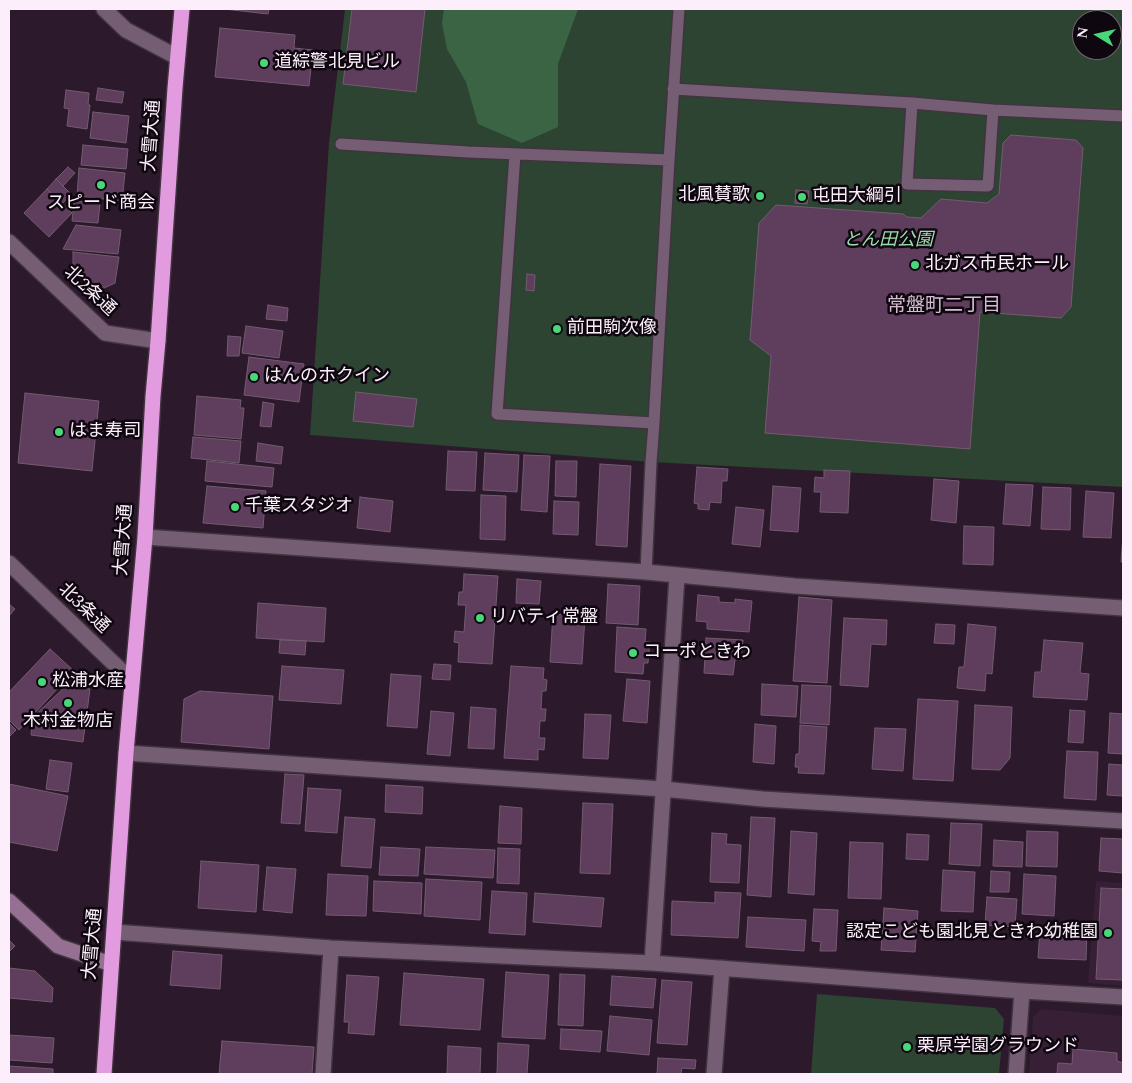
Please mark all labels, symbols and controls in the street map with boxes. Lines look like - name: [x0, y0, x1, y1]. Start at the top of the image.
- north arrow: [1072, 10, 1122, 60]
- text: N: [1071, 25, 1094, 40]
- place label: 道綜警北見ビル: [274, 52, 400, 74]
- marker: 道綜警北見ビル: [258, 57, 270, 69]
- street label: 大雪大通: [140, 99, 166, 173]
- marker: スピード商会: [95, 179, 107, 191]
- place label: 北風賛歌: [678, 185, 750, 207]
- place label: 屯田大綱引: [812, 186, 902, 208]
- marker: 北風賛歌: [754, 190, 766, 202]
- marker: 屯田大綱引: [796, 191, 808, 203]
- place label: スピード商会: [47, 193, 155, 215]
- park label: とん田公園: [843, 230, 933, 252]
- place label: 北ガス市民ホール: [925, 254, 1069, 276]
- marker: 北ガス市民ホール: [909, 259, 921, 271]
- street label: 北2条通: [59, 263, 119, 321]
- district label: 常盤町二丁目: [887, 296, 1001, 318]
- place label: 前田駒次像: [567, 318, 657, 340]
- marker: 前田駒次像: [551, 323, 563, 335]
- place label: はんのホクイン: [264, 366, 390, 388]
- marker: はんのホクイン: [248, 371, 260, 383]
- place label: はま寿司: [69, 421, 141, 443]
- marker: はま寿司: [53, 426, 65, 438]
- place label: 千葉スタジオ: [245, 496, 353, 518]
- marker: 千葉スタジオ: [229, 501, 241, 513]
- street label: 大雪大通: [112, 503, 138, 577]
- street label: 北3条通: [53, 579, 113, 639]
- place label: リバティ常盤: [490, 607, 598, 629]
- marker: リバティ常盤: [474, 612, 486, 624]
- place label: コーポときわ: [643, 642, 751, 664]
- marker: コーポときわ: [627, 647, 639, 659]
- place label: 松浦水産: [52, 671, 124, 693]
- marker: 松浦水産: [36, 676, 48, 688]
- marker: 木村金物店: [62, 697, 74, 709]
- place label: 木村金物店: [23, 711, 113, 733]
- street label: 大雪大通: [80, 907, 108, 981]
- place label: 認定こども園北見ときわ幼稚園: [846, 922, 1098, 944]
- marker: 認定こども園北見ときわ幼稚園: [1102, 927, 1114, 939]
- place label: 栗原学園グラウンド: [917, 1036, 1079, 1058]
- marker: 栗原学園グラウンド: [901, 1041, 913, 1053]

